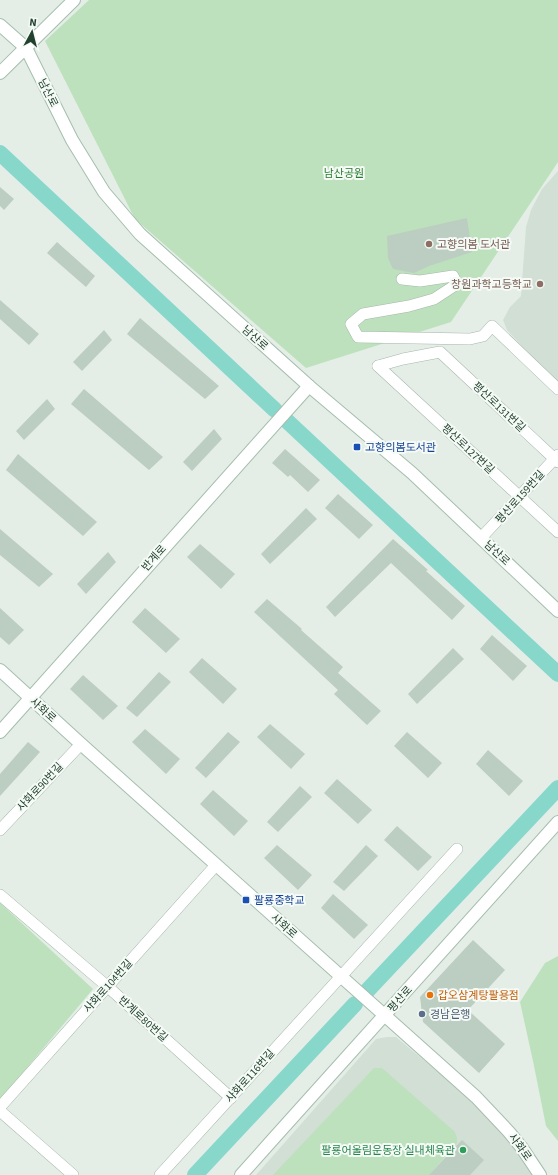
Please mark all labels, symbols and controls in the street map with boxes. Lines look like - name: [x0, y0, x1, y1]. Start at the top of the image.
- north arrow: [12, 12, 52, 52]
- text: N: [29, 15, 38, 30]
- street label: 남산로: [34, 76, 62, 110]
- park label: 남산공원: [324, 166, 364, 181]
- place label: 고향의봄 도서관: [437, 237, 510, 252]
- marker: 고향의봄 도서관: [424, 239, 434, 249]
- place label: 창원과학고등학교: [451, 277, 532, 292]
- marker: 창원과학고등학교: [535, 279, 545, 289]
- street label: 남산로: [239, 322, 271, 354]
- street label: 평산로131번길: [469, 379, 529, 435]
- street label: 평산로127번길: [438, 421, 498, 477]
- place label: 고향의봄도서관: [365, 440, 436, 455]
- marker: 고향의봄도서관: [352, 442, 362, 452]
- street label: 평산로159번길: [492, 467, 548, 527]
- street label: 남산로: [481, 537, 513, 569]
- street label: 반계로: [138, 542, 170, 574]
- street label: 사화로: [27, 694, 59, 726]
- street label: 사화로90번길: [14, 759, 66, 815]
- place label: 팔룡중학교: [254, 893, 305, 908]
- marker: 팔룡중학교: [241, 895, 251, 905]
- street label: 사화로: [268, 910, 300, 942]
- street label: 사화로104번길: [80, 956, 136, 1016]
- street label: 평산로: [384, 983, 416, 1015]
- place label: 갑오삼계탕팔용점: [438, 988, 519, 1003]
- marker: 갑오삼계탕팔용점: [425, 990, 435, 1000]
- street label: 반계로80번길: [115, 993, 171, 1045]
- place label: 경남은행: [430, 1007, 470, 1022]
- marker: 경남은행: [417, 1009, 427, 1019]
- street label: 사화로116번길: [222, 1046, 278, 1106]
- street label: 사화로: [505, 1130, 535, 1164]
- place label: 팔룡어울림운동장 실내체육관: [321, 1143, 455, 1158]
- marker: 팔룡어울림운동장 실내체육관: [458, 1145, 468, 1155]

